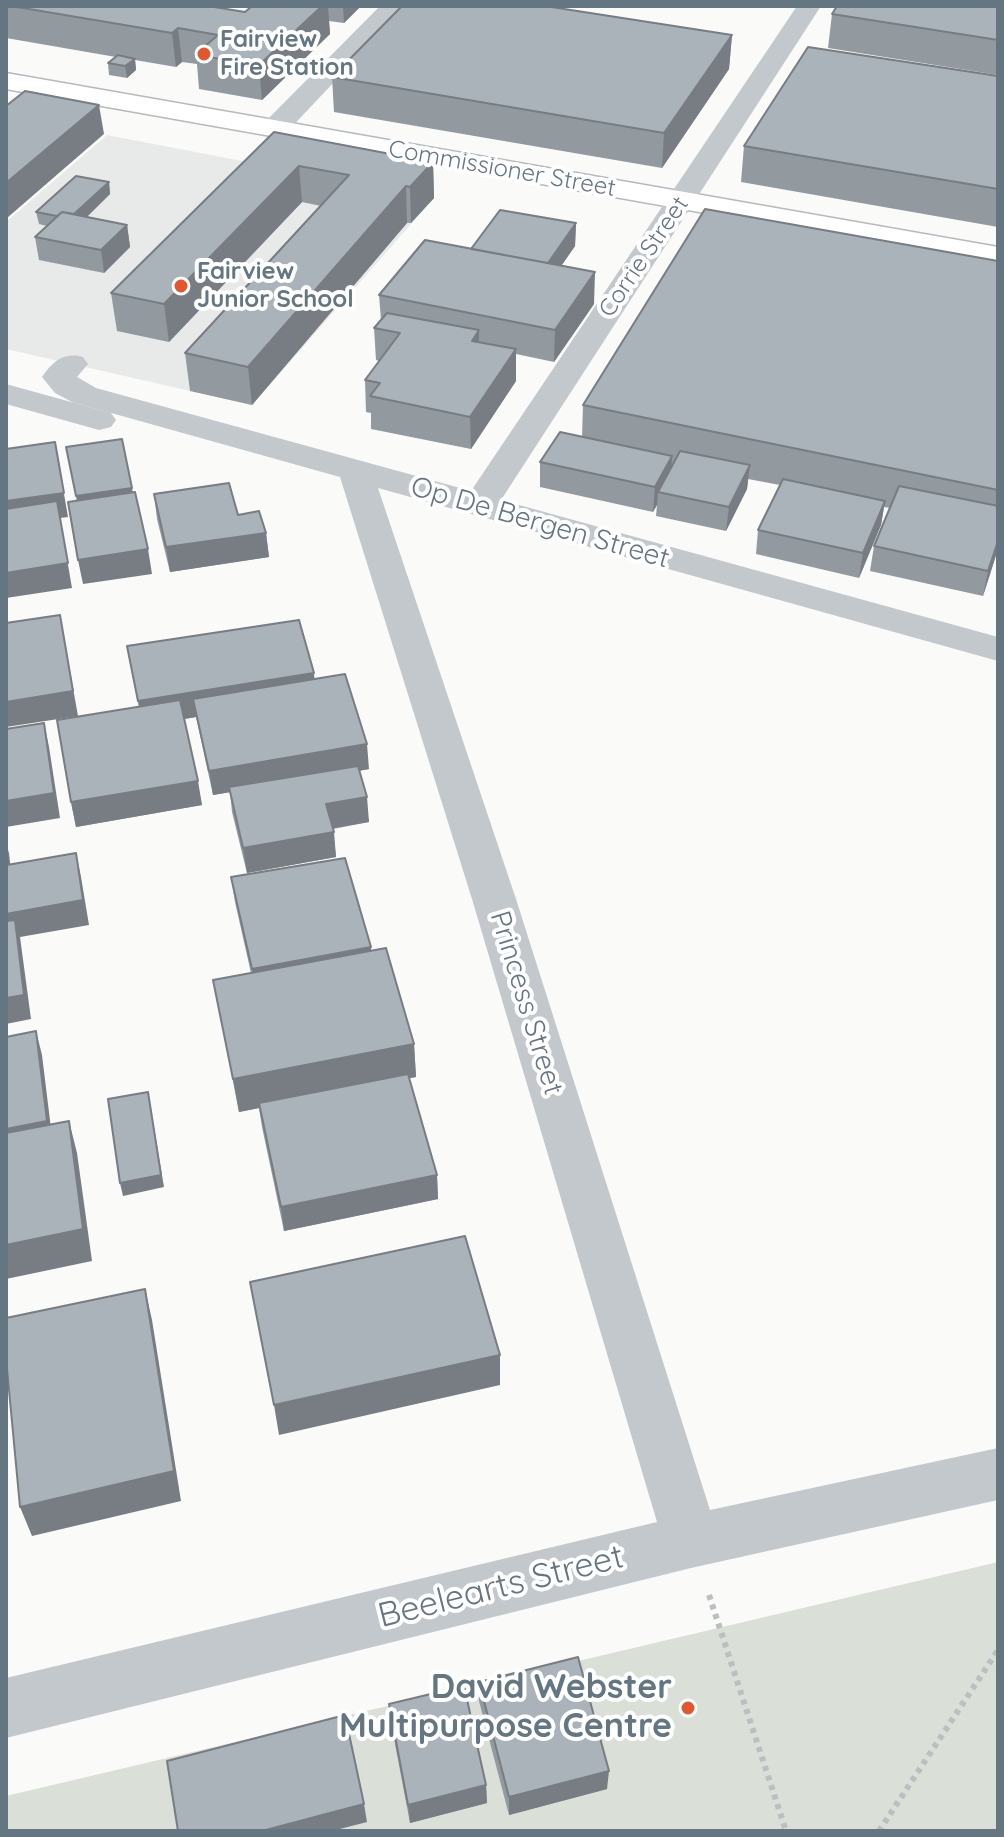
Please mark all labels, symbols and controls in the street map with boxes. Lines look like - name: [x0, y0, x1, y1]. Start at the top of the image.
- place label: Fairview Fire Station: [220, 26, 354, 82]
- marker: Fairview Fire Station: [195, 45, 213, 63]
- street label: Commissioner Street: [386, 135, 618, 203]
- street label: Corrie Street: [593, 191, 695, 323]
- place label: Fairview Junior School: [197, 258, 354, 314]
- marker: Fairview Junior School: [172, 277, 190, 295]
- street label: Op De Bergen Street: [407, 470, 673, 576]
- street label: Princess Street: [482, 907, 570, 1099]
- street label: Beelearts Street: [374, 1537, 628, 1637]
- place label: David Webster Multipurpose Centre: [339, 1668, 672, 1748]
- marker: David Webster Multipurpose Centre: [679, 1699, 697, 1717]

